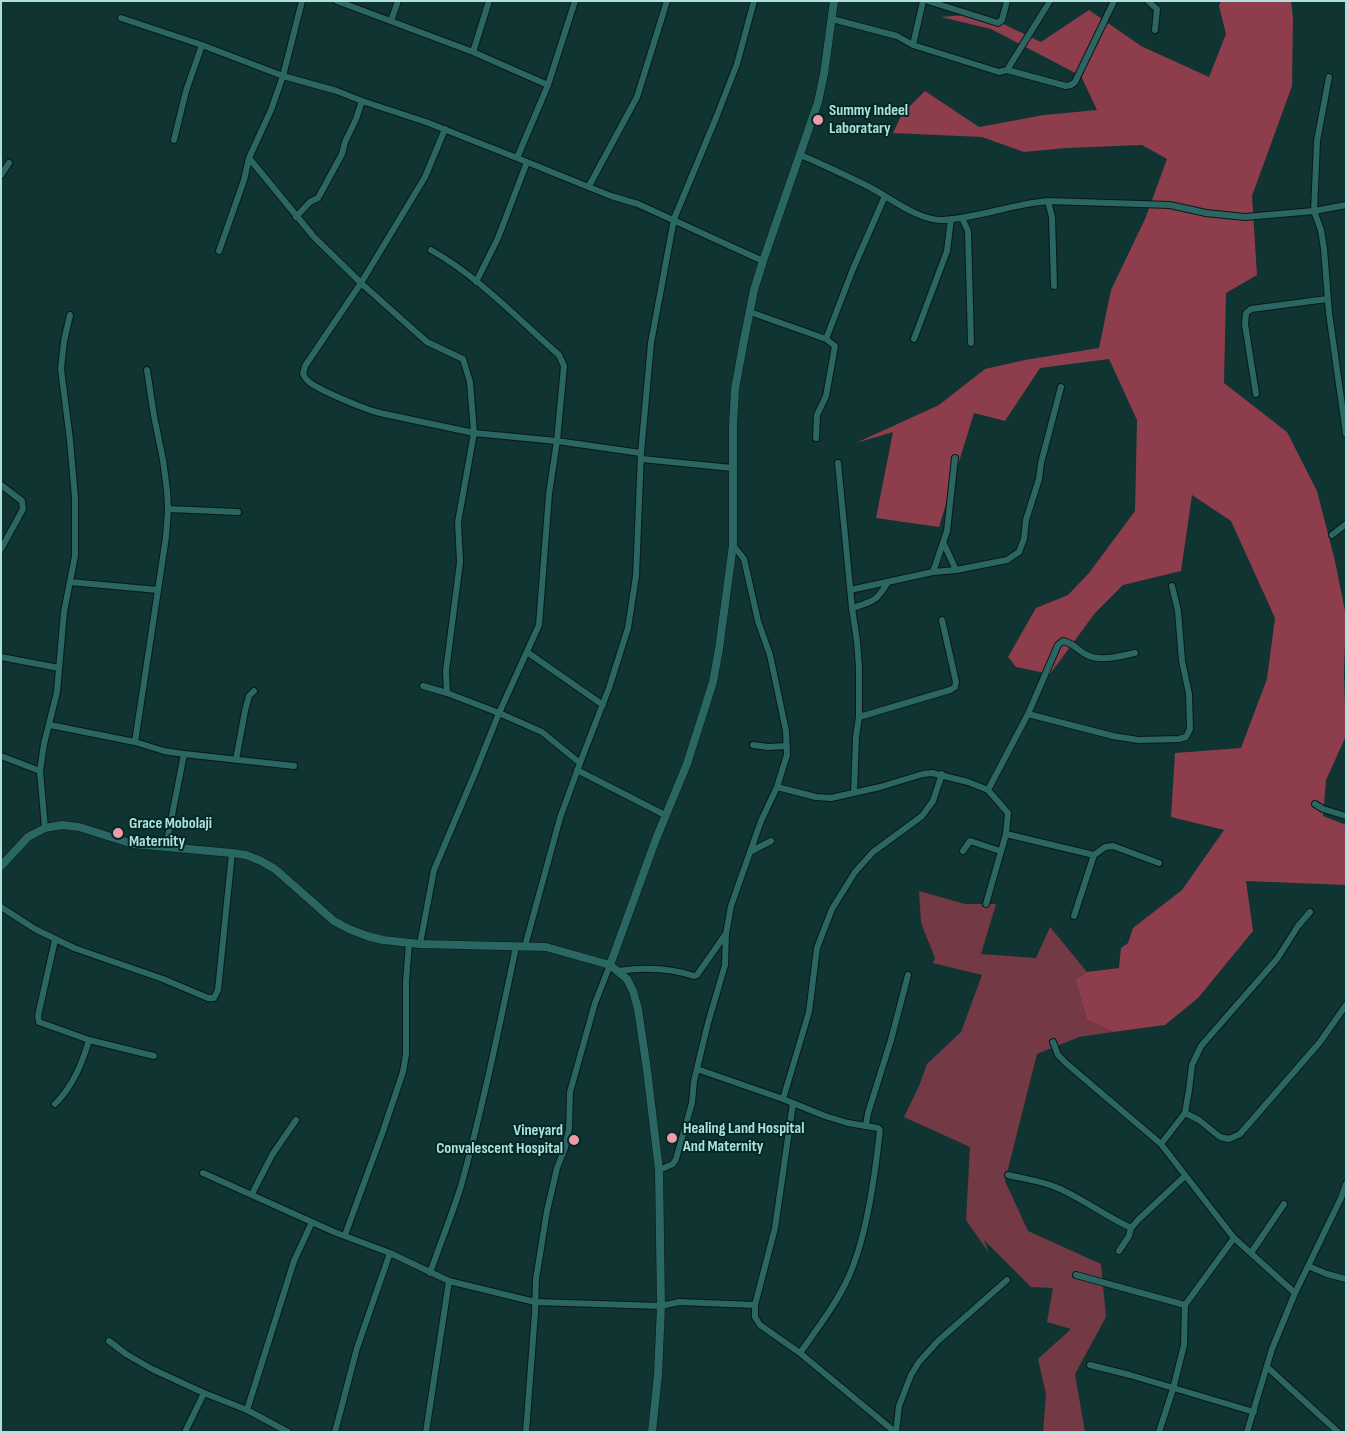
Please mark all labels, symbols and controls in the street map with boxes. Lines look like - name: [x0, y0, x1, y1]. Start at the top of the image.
- place label: Summy Indeel Laboratary: [829, 101, 908, 139]
- marker: Summy Indeel Laboratary: [811, 113, 825, 127]
- place label: Grace Mobolaji Maternity: [129, 814, 212, 852]
- marker: Grace Mobolaji Maternity: [111, 826, 125, 840]
- place label: Healing Land Hospital And Maternity: [683, 1119, 804, 1157]
- place label: Vineyard Convalescent Hospital: [436, 1121, 563, 1159]
- marker: Healing Land Hospital And Maternity: [665, 1131, 679, 1145]
- marker: Vineyard Convalescent Hospital: [567, 1133, 581, 1147]

